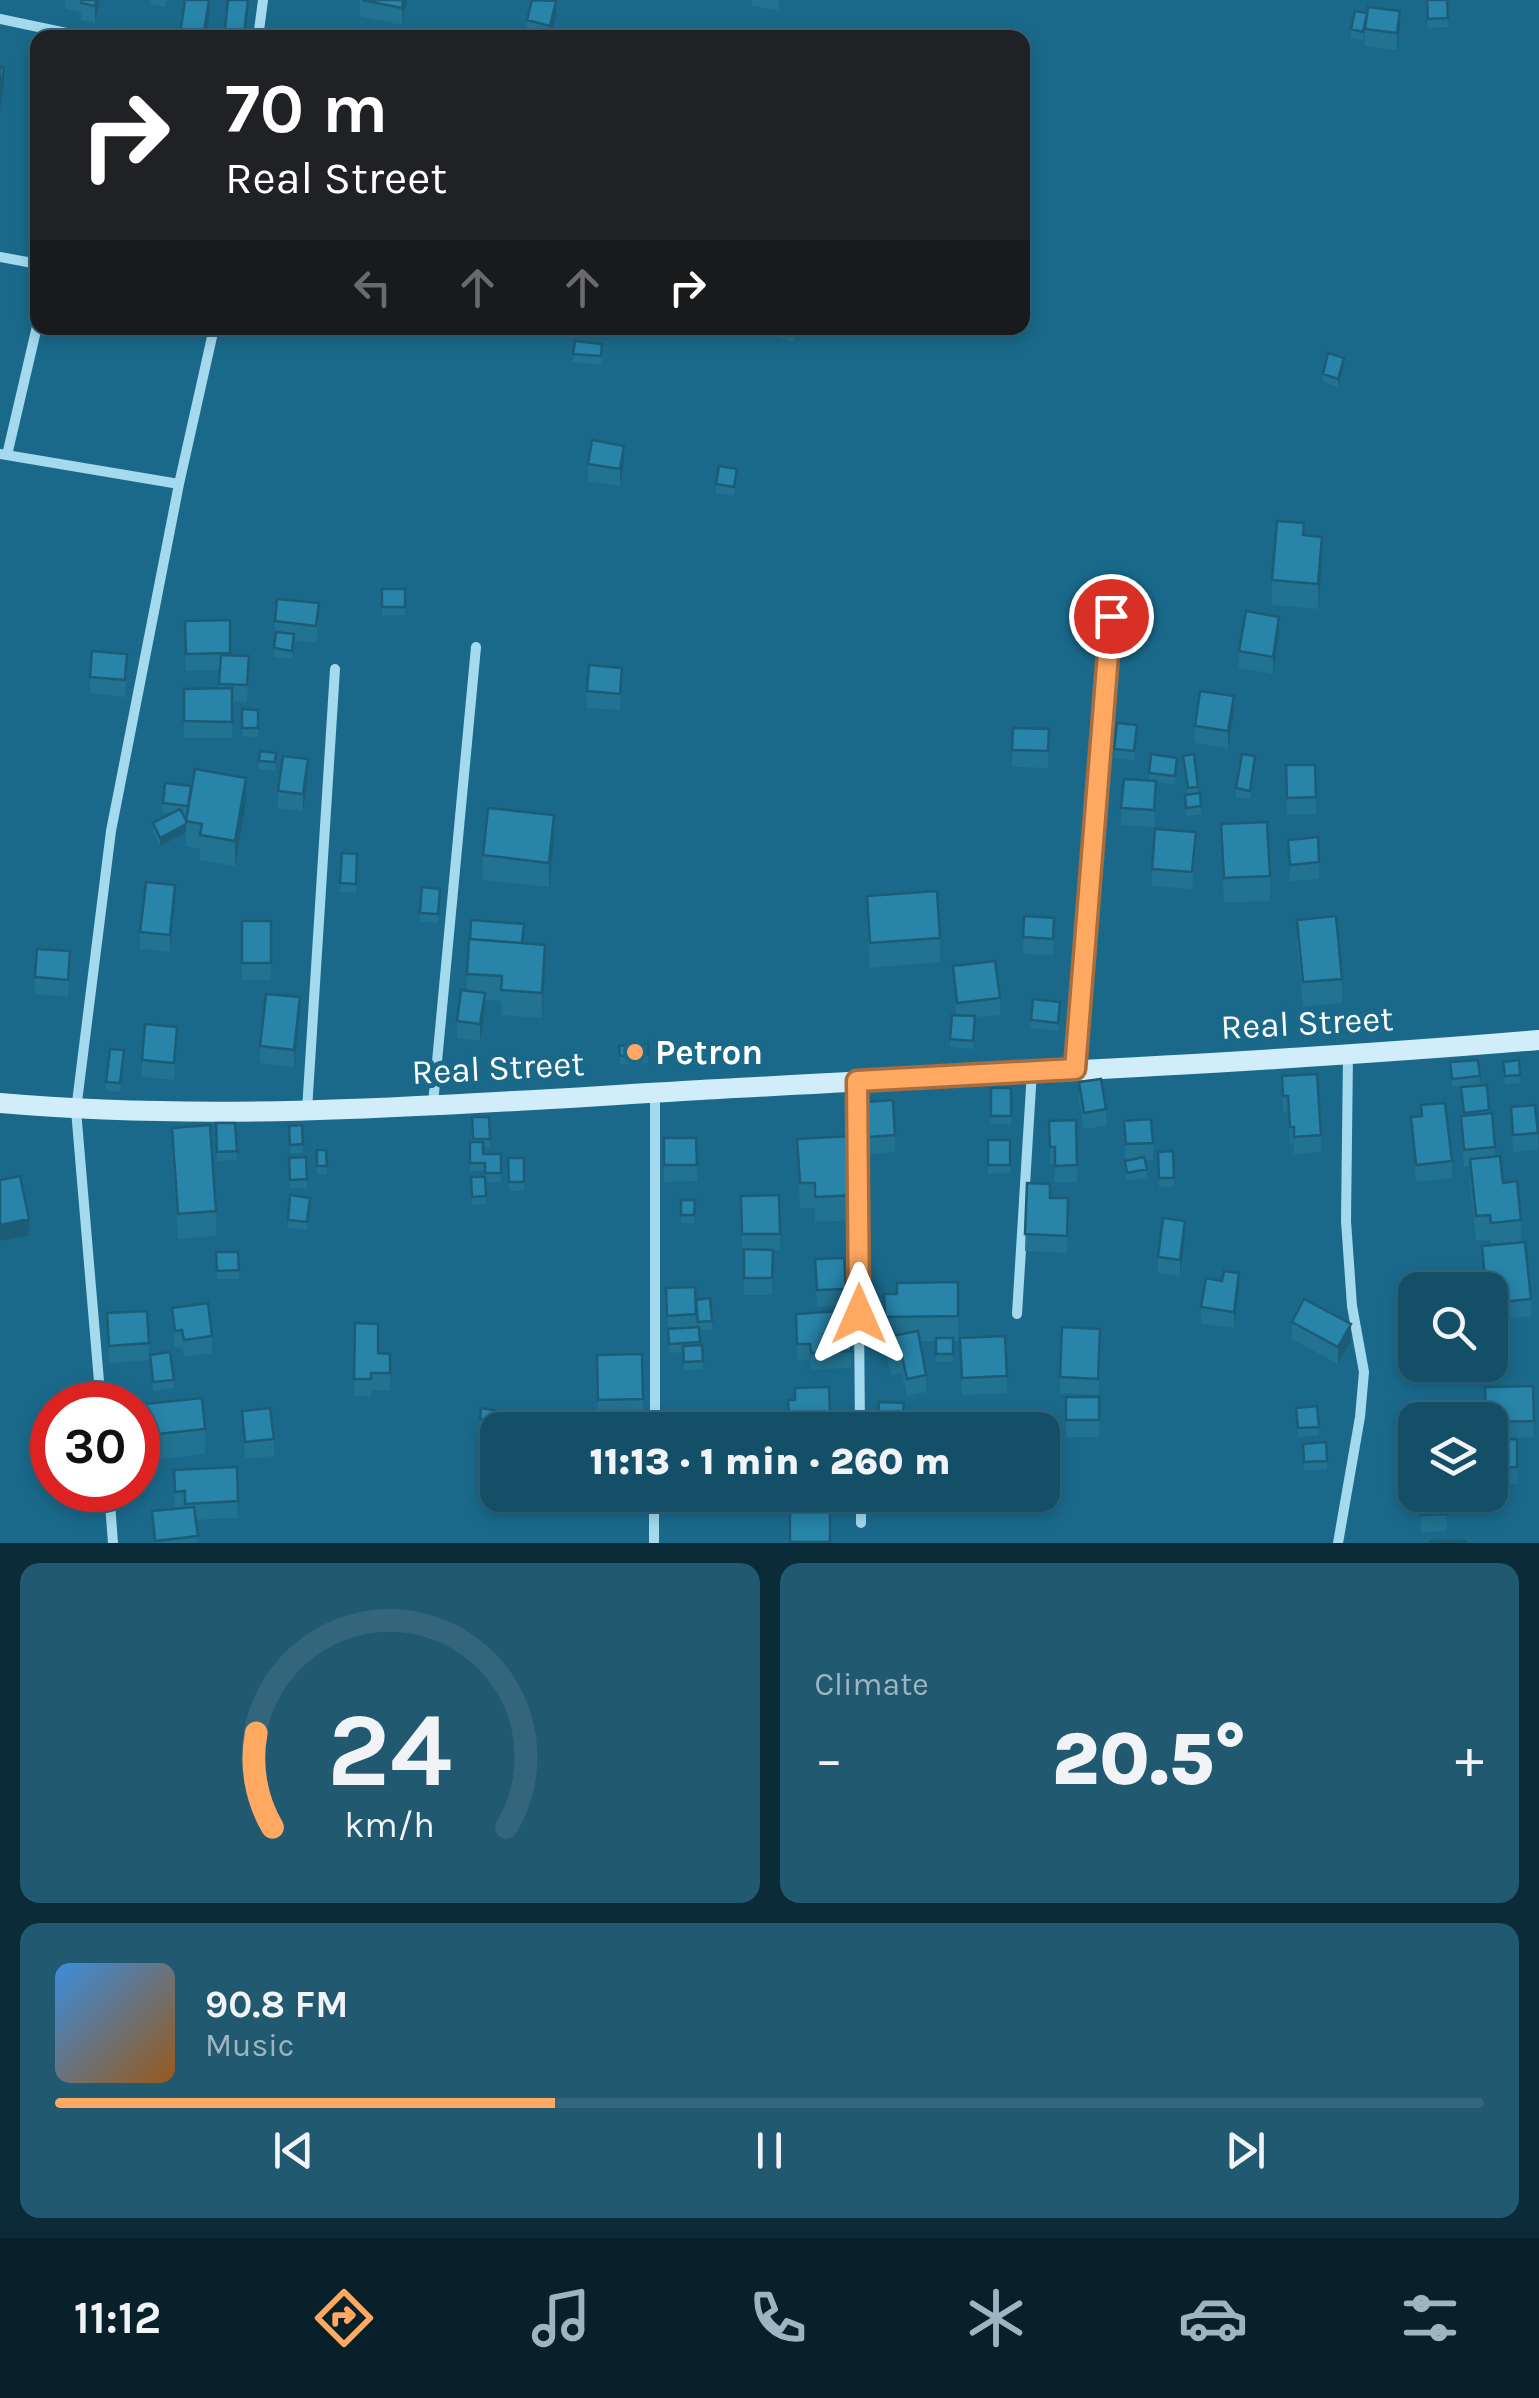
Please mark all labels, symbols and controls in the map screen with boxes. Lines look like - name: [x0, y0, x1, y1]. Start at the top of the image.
- text: 70 m: [225, 68, 388, 150]
- icon: right: [60, 70, 190, 200]
- text: Real Street: [225, 152, 447, 204]
- icon: left: [345, 260, 400, 315]
- icon: ahead: [450, 260, 505, 315]
- icon: ahead: [555, 260, 610, 315]
- icon: right: [660, 260, 715, 315]
- pin: [1069, 574, 1154, 659]
- icon: arrive: [1084, 589, 1139, 644]
- street label: Real Street: [1220, 998, 1394, 1048]
- place label: Petron: [655, 1032, 763, 1073]
- marker: Petron: [624, 1041, 646, 1063]
- street label: Real Street: [411, 1043, 585, 1093]
- position arrow: [807, 1262, 911, 1366]
- map controls: [1398, 1272, 1508, 1512]
- button: search: [1398, 1272, 1508, 1382]
- speed limit sign: 30: [30, 1382, 160, 1512]
- button: layers: [1398, 1402, 1508, 1512]
- text: 11:13 · 1 min · 260 m: [589, 1439, 951, 1484]
- text: Climate: [815, 1666, 929, 1703]
- text: 24: [327, 1690, 452, 1811]
- text: 20.5°: [1052, 1715, 1247, 1803]
- text: −: [815, 1727, 843, 1791]
- text: +: [1455, 1727, 1484, 1791]
- text: km/h: [344, 1804, 435, 1846]
- text: 90.8 FM: [205, 1982, 349, 2027]
- text: Music: [205, 2027, 294, 2064]
- icon: previous: [266, 2123, 321, 2178]
- icon: pause: [742, 2123, 797, 2178]
- icon: next: [1218, 2123, 1273, 2178]
- icon: directions: [309, 2283, 379, 2353]
- icon: music: [526, 2283, 596, 2353]
- icon: phone: [743, 2283, 813, 2353]
- icon: climate: [961, 2283, 1031, 2353]
- icon: car: [1178, 2283, 1248, 2353]
- icon: filters: [1395, 2283, 1465, 2353]
- text: 11:12: [74, 2292, 161, 2344]

